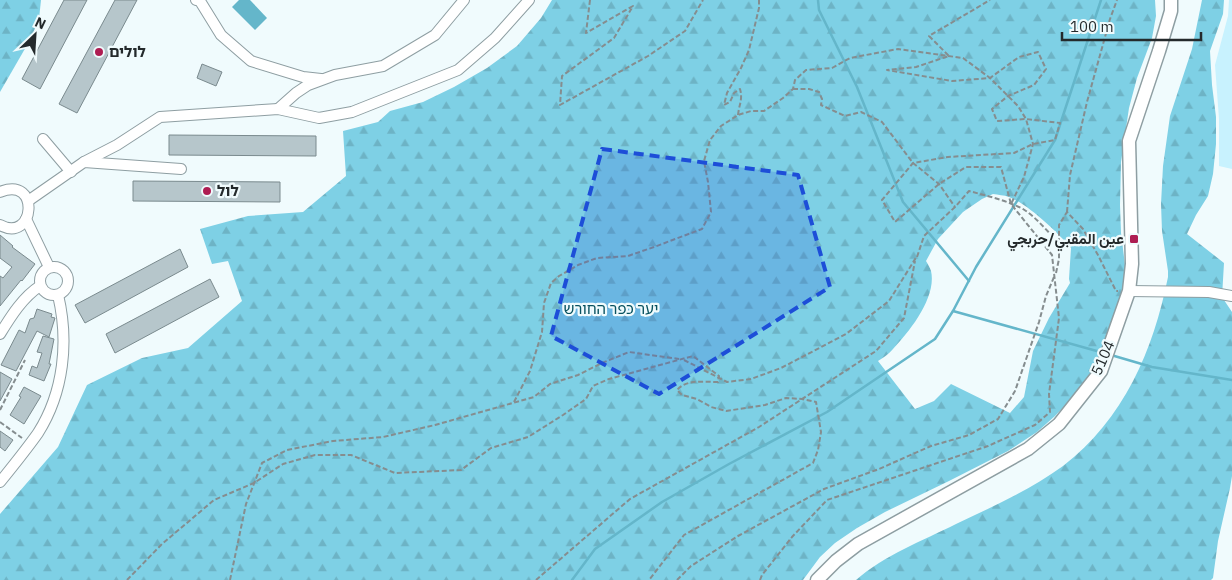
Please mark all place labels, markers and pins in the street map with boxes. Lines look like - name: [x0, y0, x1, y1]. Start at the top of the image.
- place label: לולים: [109, 42, 146, 61]
- marker: לולים: [93, 46, 105, 58]
- place label: לול: [217, 181, 239, 200]
- marker: לול: [201, 185, 213, 197]
- place label: عين المقبي/حربجي: [1007, 229, 1124, 252]
- marker: عين المقبي/حربجي: [1128, 233, 1140, 245]

